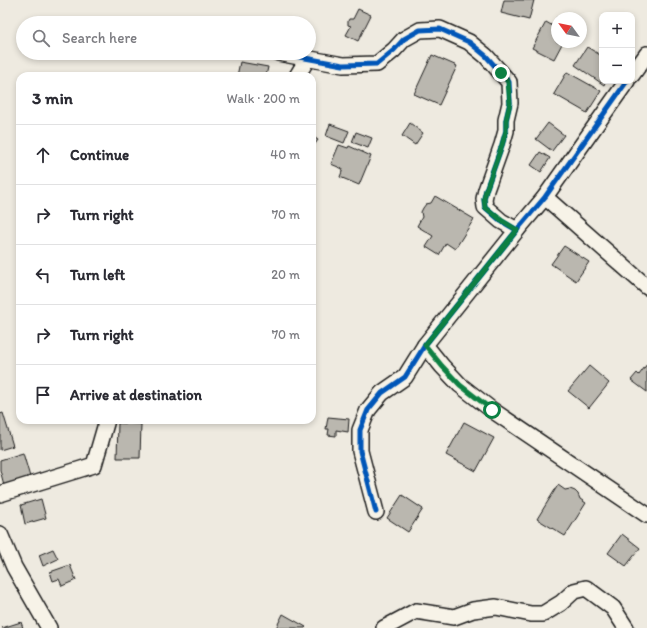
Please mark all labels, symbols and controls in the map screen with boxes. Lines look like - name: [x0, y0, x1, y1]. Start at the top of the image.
- north arrow: [551, 12, 587, 48]
- map controls: [599, 12, 635, 84]
- button: +: [599, 12, 635, 48]
- search box: [16, 16, 316, 60]
- icon: search: [30, 27, 52, 49]
- text: Search here: [62, 29, 137, 47]
- button: −: [599, 48, 635, 84]
- route end: [492, 64, 510, 82]
- text: 3 min: [32, 88, 73, 108]
- text: Walk · 200 m: [227, 91, 300, 106]
- icon: ahead: [32, 144, 54, 166]
- text: Continue: [70, 146, 129, 164]
- text: 40 m: [270, 147, 300, 162]
- icon: right: [32, 204, 54, 226]
- text: Turn right: [70, 206, 134, 224]
- text: 70 m: [272, 207, 300, 222]
- icon: left: [32, 264, 54, 286]
- text: Turn left: [70, 266, 125, 284]
- text: 20 m: [271, 267, 300, 282]
- icon: right: [32, 324, 54, 346]
- text: Turn right: [70, 326, 134, 344]
- text: 70 m: [272, 327, 300, 342]
- icon: arrive: [32, 384, 54, 406]
- text: Arrive at destination: [70, 386, 202, 404]
- route start: [483, 401, 501, 419]

